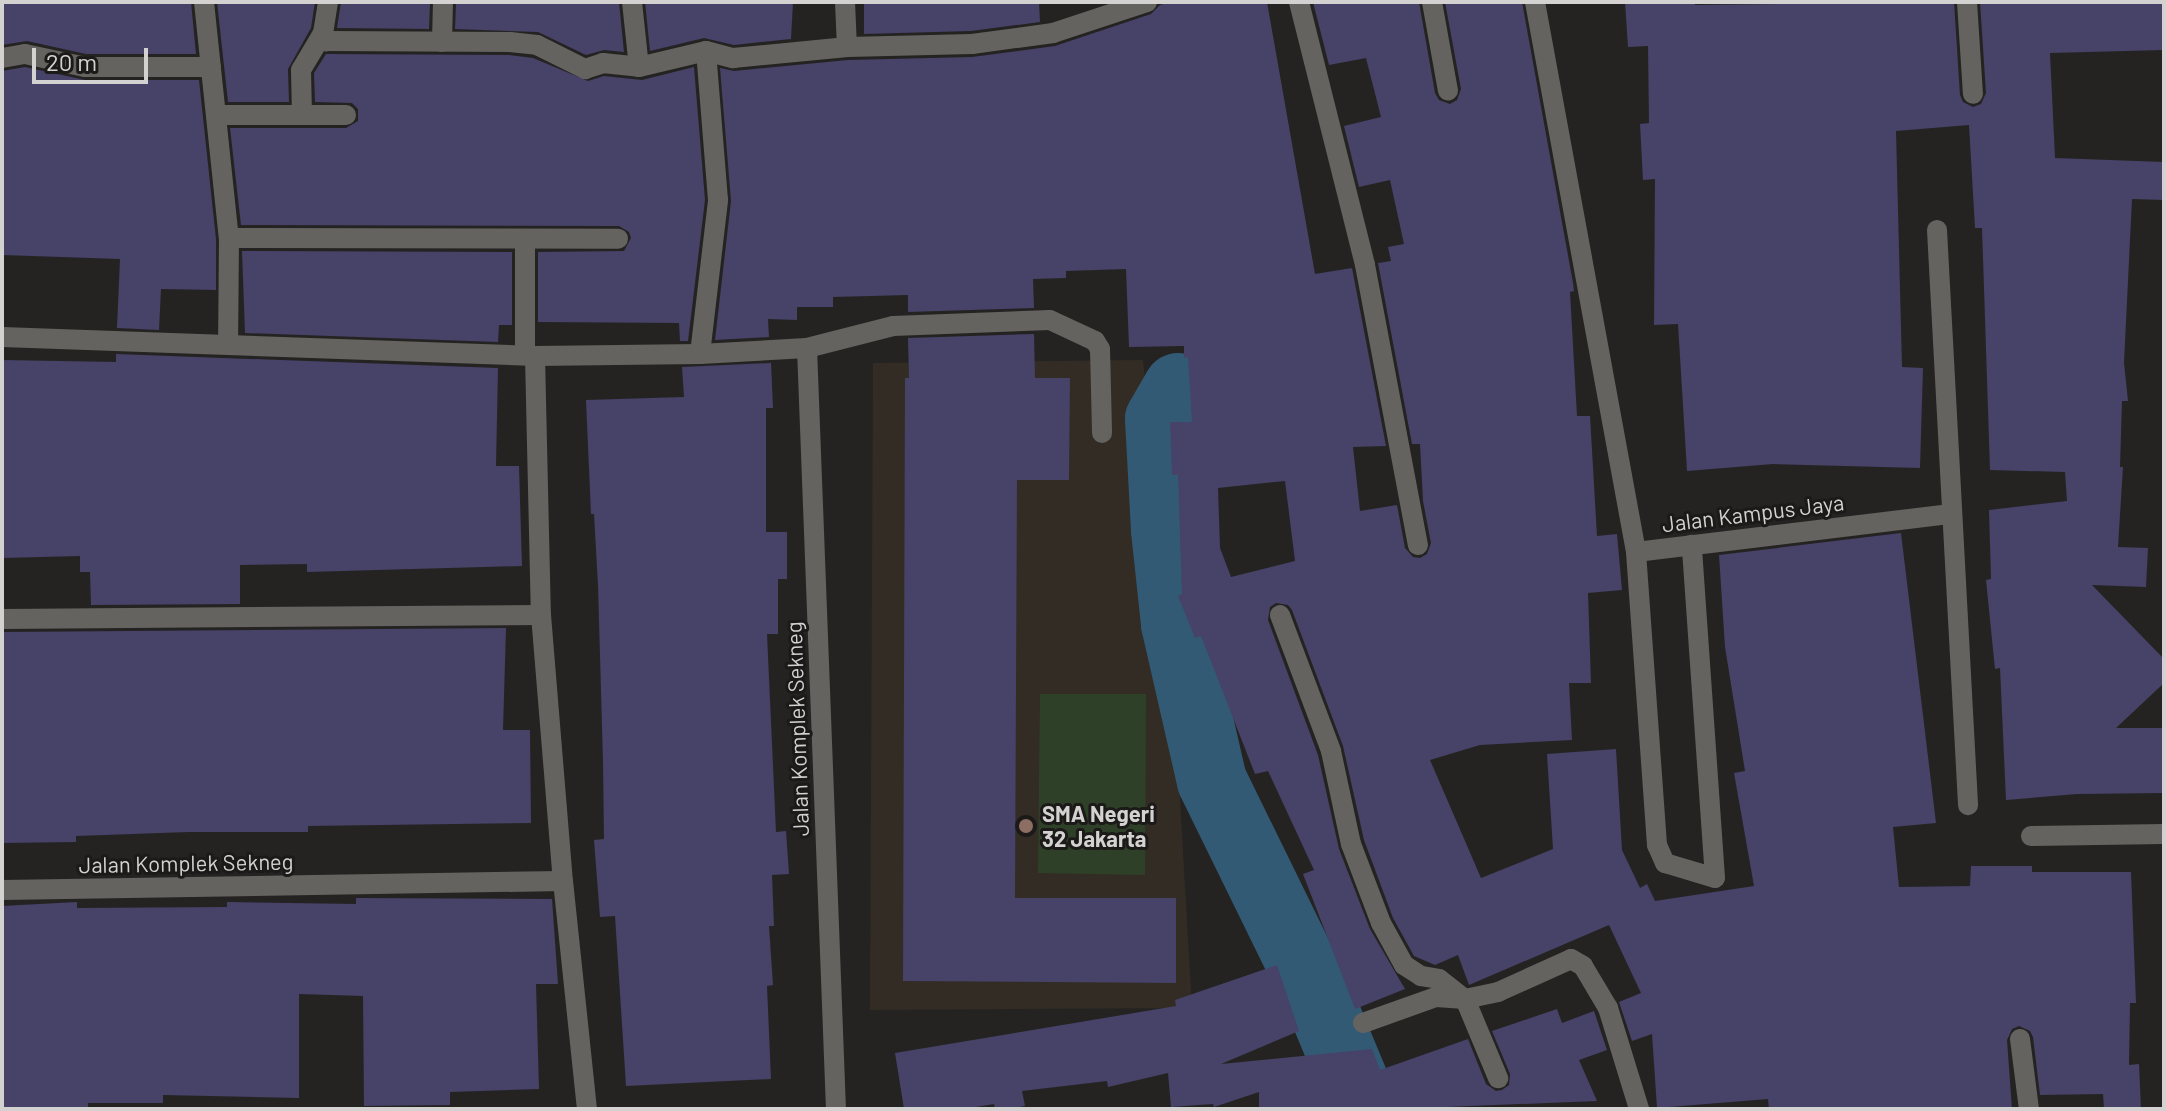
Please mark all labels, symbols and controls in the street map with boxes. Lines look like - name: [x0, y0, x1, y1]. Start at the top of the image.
- scale bar: [36, 32, 152, 82]
- text: 20 m: [46, 47, 97, 76]
- street label: Jalan Kampus Jaya: [1660, 489, 1846, 537]
- street label: Jalan Komplek Sekneg: [780, 621, 814, 837]
- place label: SMA Negeri 32 Jakarta: [1042, 800, 1155, 852]
- marker: SMA Negeri 32 Jakarta: [1017, 817, 1035, 835]
- street label: Jalan Komplek Sekneg: [78, 848, 294, 878]

